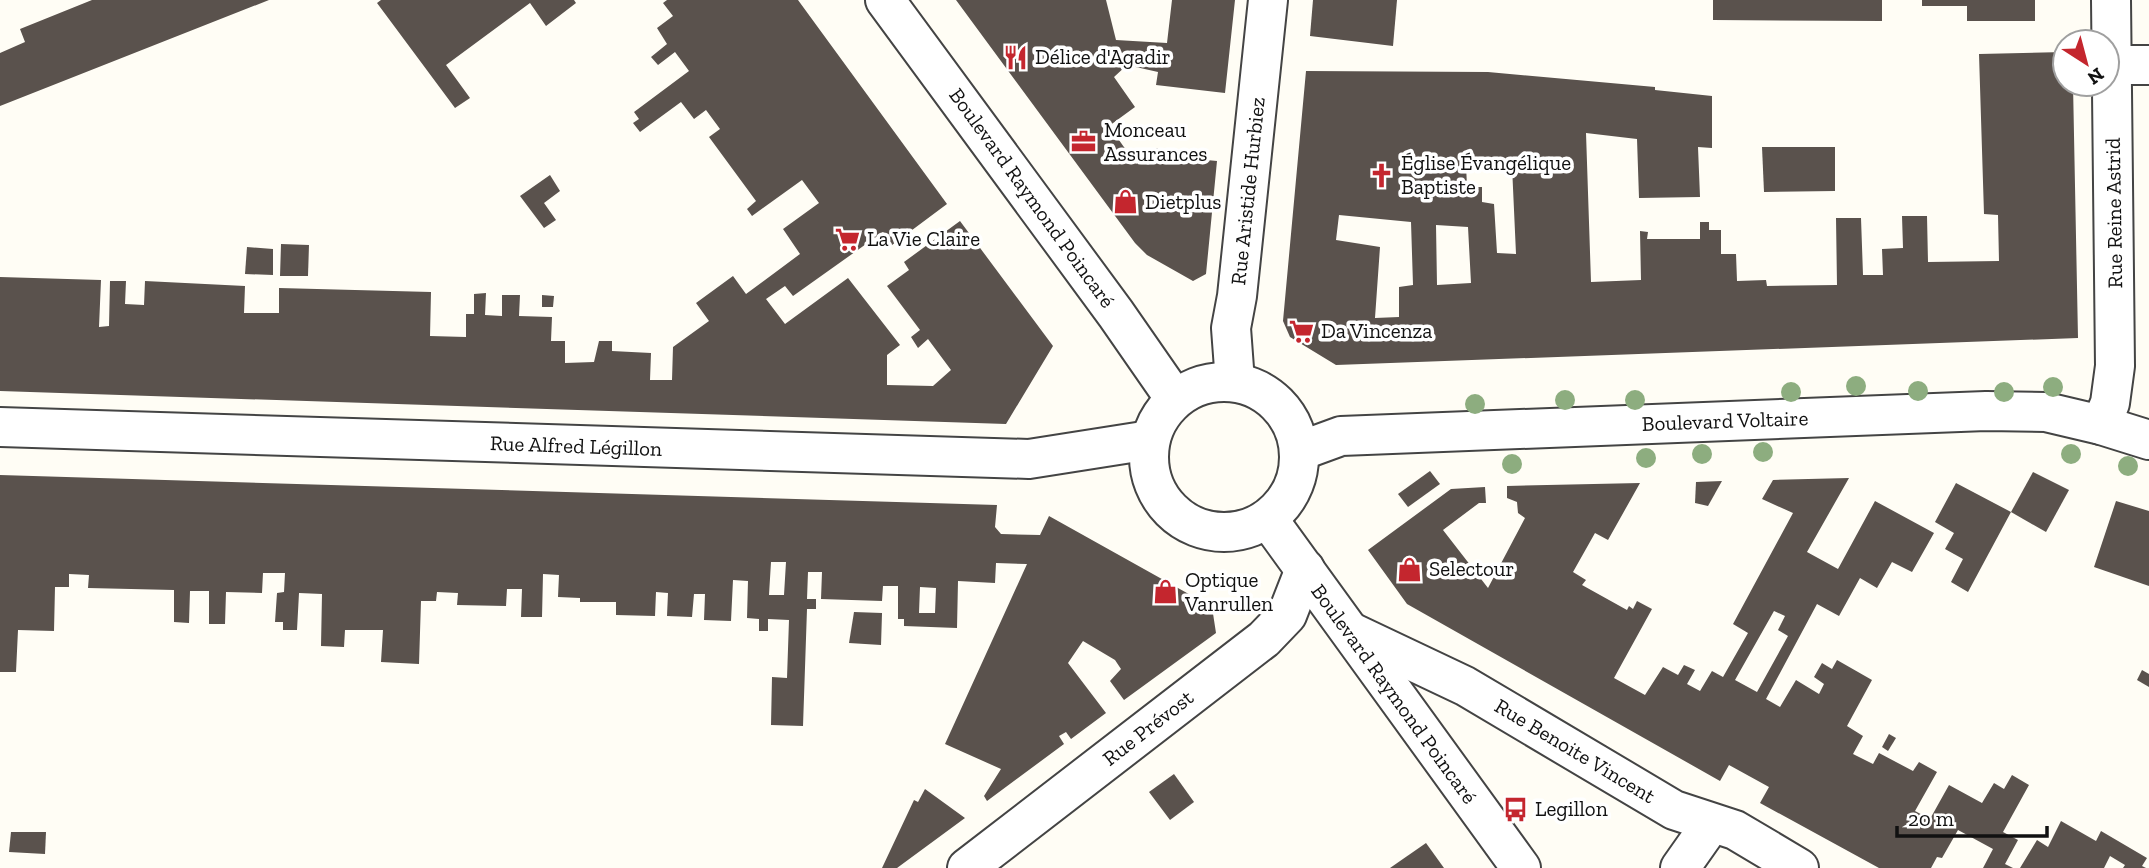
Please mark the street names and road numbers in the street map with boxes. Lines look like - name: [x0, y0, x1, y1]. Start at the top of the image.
- street label: Boulevard Raymond Poincaré: [944, 83, 1121, 313]
- street label: Rue Aristide Hurbiez: [1225, 95, 1270, 286]
- street label: Rue Reine Astrid: [2100, 137, 2127, 289]
- street label: Boulevard Voltaire: [1641, 405, 1809, 436]
- street label: Rue Alfred Légillon: [489, 430, 663, 461]
- street label: Boulevard Raymond Poincaré: [1306, 579, 1483, 809]
- street label: Rue Prévost: [1098, 684, 1198, 771]
- street label: Rue Benoite Vincent: [1490, 693, 1660, 808]

